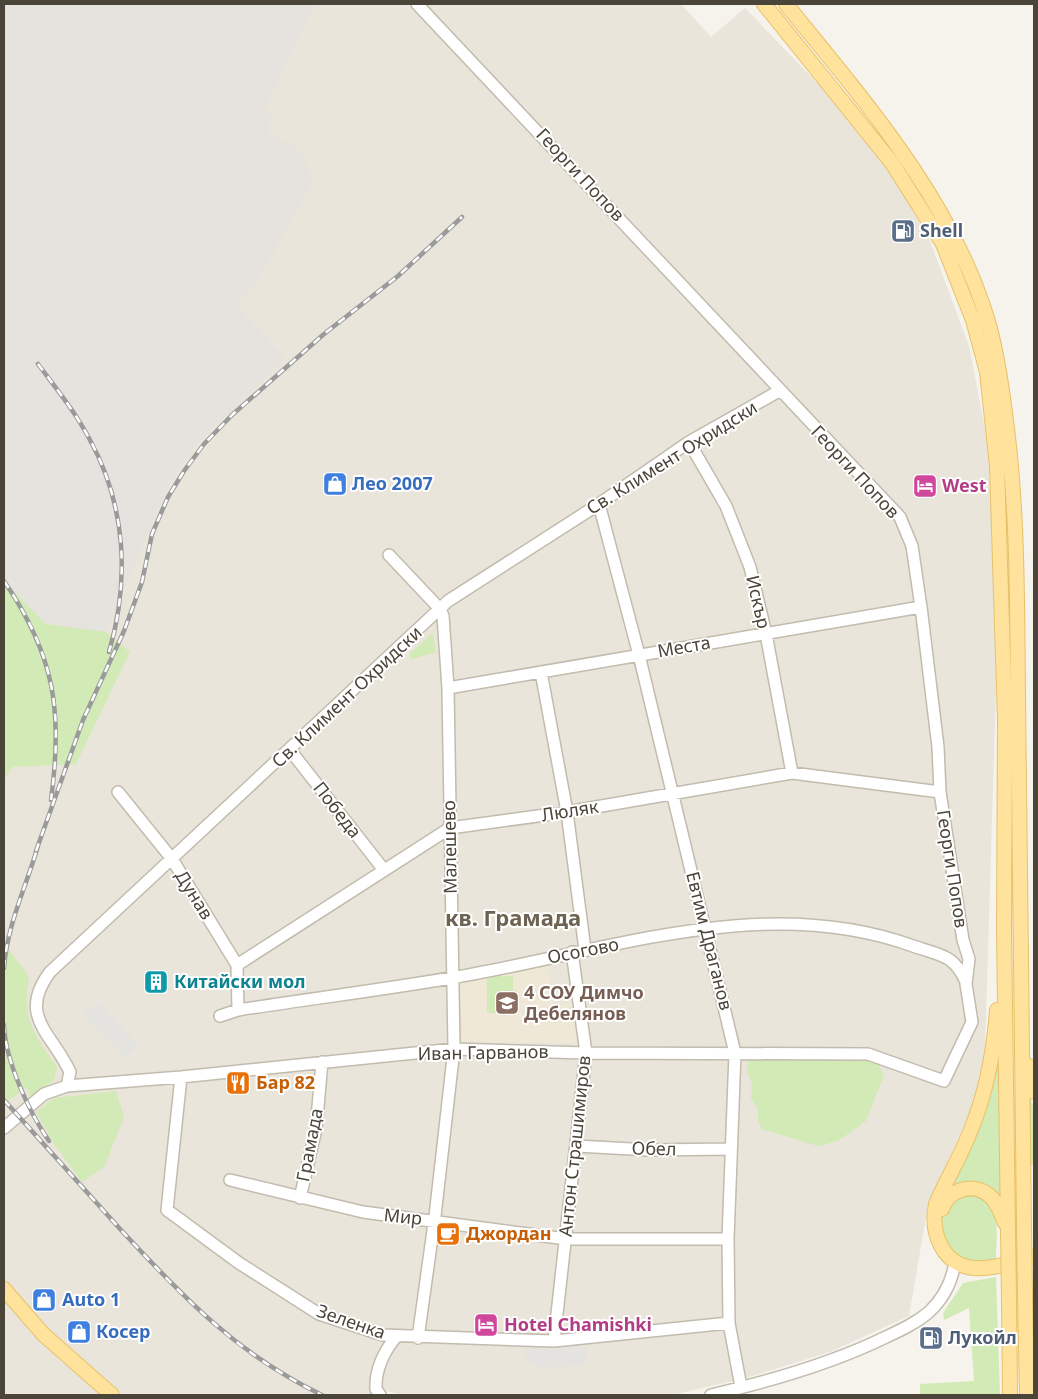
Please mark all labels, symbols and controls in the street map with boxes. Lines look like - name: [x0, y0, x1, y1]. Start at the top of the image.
- street label: Георги Попов: [531, 122, 630, 226]
- fuel station icon: Shell: [890, 218, 916, 244]
- place label: Shell: [920, 218, 963, 242]
- street label: Св. Климент Охридски: [581, 395, 761, 520]
- street label: Георги Попов: [806, 419, 905, 523]
- shop icon: Лео 2007: [322, 471, 348, 497]
- place label: Лео 2007: [352, 471, 433, 495]
- hotel icon: West: [912, 473, 938, 499]
- place label: West: [942, 473, 987, 497]
- street label: Искър: [741, 573, 777, 631]
- street label: Св. Климент Охридски: [266, 620, 427, 772]
- street label: Места: [655, 630, 712, 662]
- street label: Победа: [308, 776, 367, 843]
- street label: Люляк: [540, 794, 601, 826]
- street label: Малешево: [436, 800, 462, 894]
- street label: Георги Попов: [932, 808, 974, 930]
- street label: Дунав: [170, 865, 219, 924]
- street label: Евтим Драганов: [681, 869, 739, 1013]
- district label: кв. Грамада: [445, 902, 581, 932]
- street label: Осогово: [545, 931, 621, 969]
- building icon: Китайски мол: [143, 969, 169, 995]
- place label: Китайски мол: [174, 969, 305, 993]
- place label: 4 СОУ Димчо Дебелянов: [524, 980, 644, 1025]
- school or university icon: 4 СОУ Димчо Дебелянов: [494, 990, 520, 1016]
- street label: Иван Гарванов: [417, 1039, 549, 1065]
- street label: Антон Страшимиров: [553, 1054, 595, 1238]
- restaurant icon: Бар 82: [225, 1070, 251, 1096]
- place label: Бар 82: [256, 1070, 315, 1094]
- street label: Грамада: [290, 1106, 328, 1184]
- street label: Обел: [631, 1136, 677, 1160]
- street label: Мир: [383, 1202, 424, 1230]
- cafe icon: Джордан: [435, 1221, 461, 1247]
- place label: Джордан: [466, 1221, 552, 1245]
- shop icon: Auto 1: [31, 1287, 57, 1313]
- place label: Auto 1: [62, 1287, 120, 1311]
- street label: Зеленка: [314, 1298, 389, 1344]
- hotel icon: Hotel Chamishki: [473, 1312, 499, 1338]
- place label: Hotel Chamishki: [504, 1312, 652, 1336]
- shop icon: Косер: [66, 1319, 92, 1345]
- place label: Косер: [96, 1319, 151, 1343]
- fuel station icon: Лукойл: [918, 1325, 944, 1351]
- place label: Лукойл: [948, 1325, 1017, 1349]

